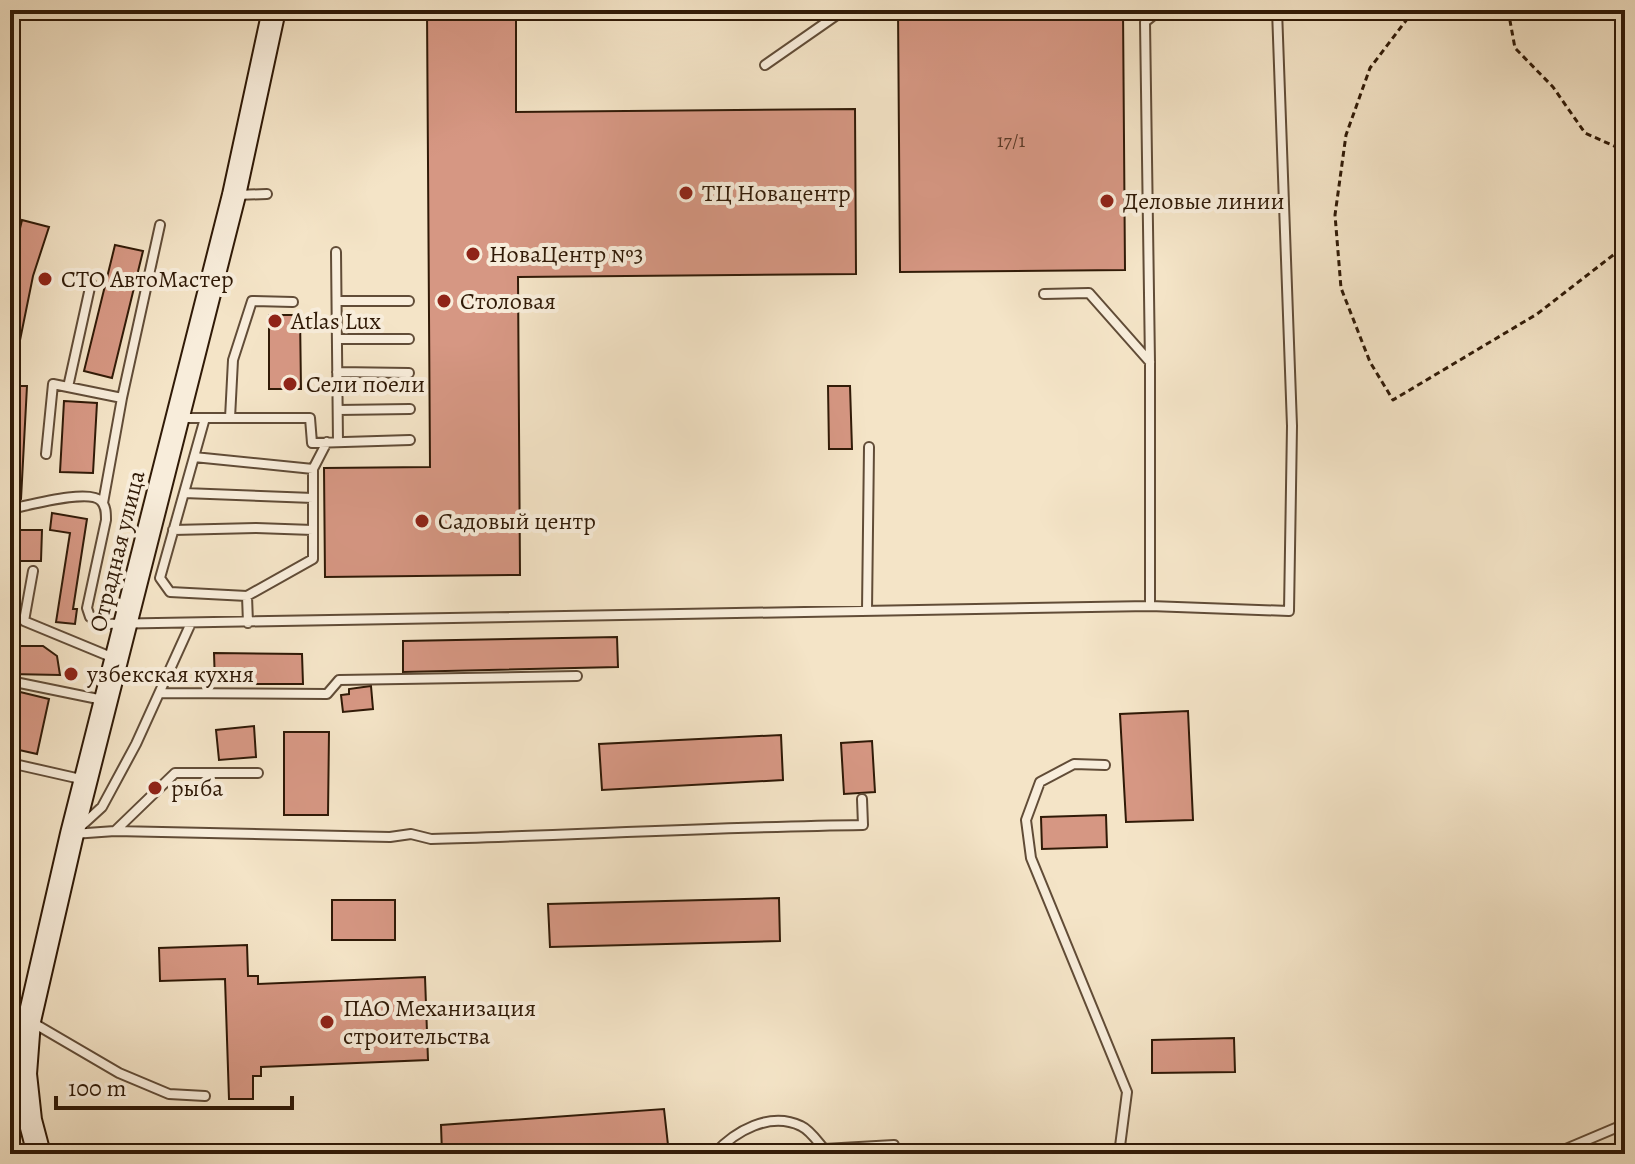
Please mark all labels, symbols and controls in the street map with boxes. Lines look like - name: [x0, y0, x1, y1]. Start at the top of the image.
- house number: 17/1: [997, 127, 1025, 154]
- place label: ТЦ Новацентр: [702, 177, 851, 209]
- marker: ТЦ Новацентр: [677, 184, 695, 202]
- place label: Деловые линии: [1123, 185, 1285, 217]
- marker: Деловые линии: [1098, 192, 1116, 210]
- place label: НоваЦентр №3: [489, 238, 644, 270]
- marker: НоваЦентр №3: [464, 245, 482, 263]
- place label: СТО АвтоМастер: [61, 263, 234, 295]
- marker: СТО АвтоМастер: [36, 270, 54, 288]
- place label: Столовая: [460, 285, 556, 317]
- marker: Столовая: [435, 292, 453, 310]
- place label: Atlas Lux: [290, 305, 382, 337]
- marker: Atlas Lux: [266, 312, 284, 330]
- place label: Сели поели: [306, 368, 425, 400]
- marker: Сели поели: [281, 375, 299, 393]
- street label: Отрадная улица: [81, 467, 153, 635]
- place label: Садовый центр: [438, 505, 596, 537]
- marker: Садовый центр: [413, 512, 431, 530]
- place label: узбекская кухня: [86, 658, 254, 690]
- marker: узбекская кухня: [62, 665, 80, 683]
- place label: рыба: [171, 772, 223, 804]
- marker: рыба: [146, 779, 164, 797]
- place label: ПАО Механизация строительства: [343, 992, 536, 1052]
- marker: ПАО Механизация строительства: [318, 1013, 336, 1031]
- scale bar: [56, 1060, 292, 1110]
- text: 100 m: [68, 1072, 127, 1104]

